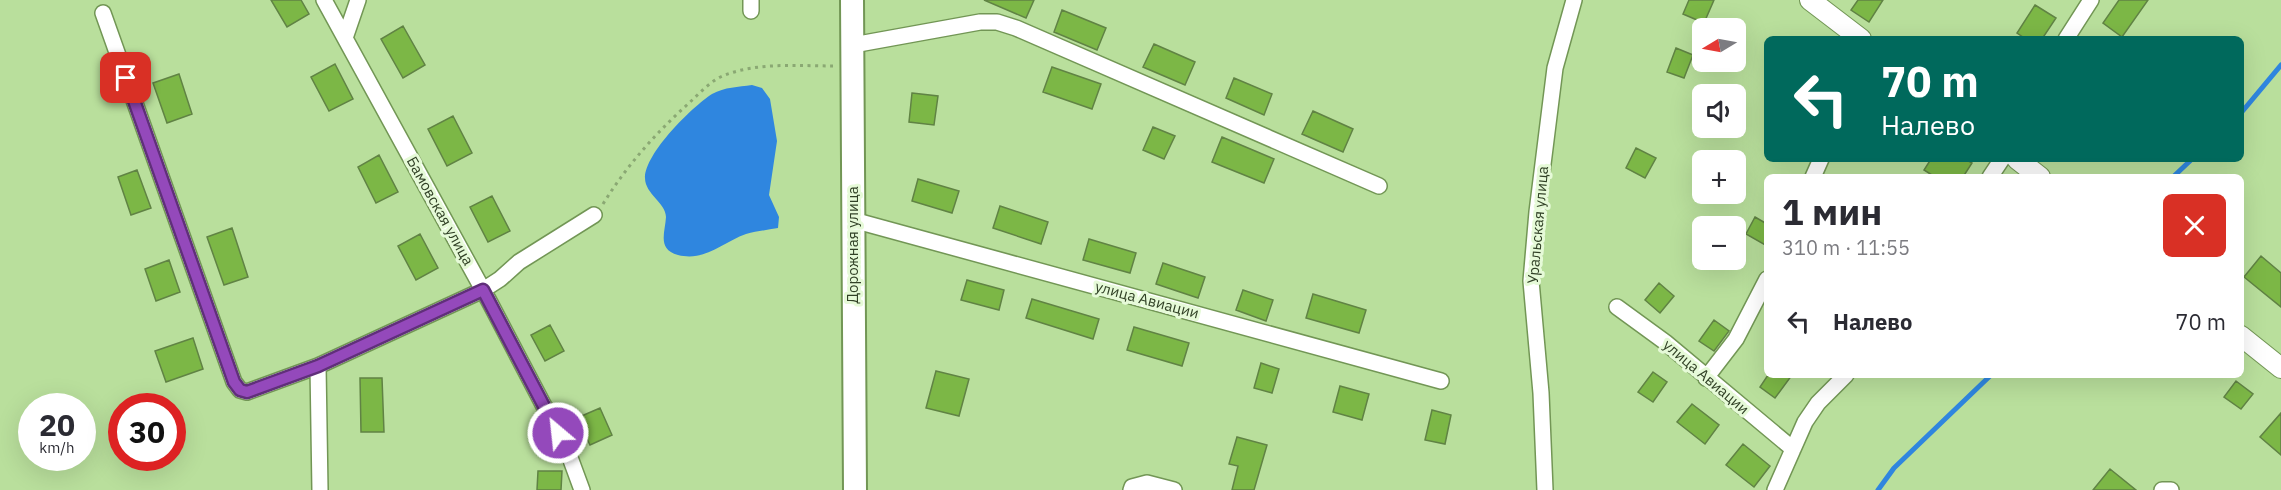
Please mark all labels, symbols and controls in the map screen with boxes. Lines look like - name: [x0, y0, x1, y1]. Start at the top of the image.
- north arrow: [1692, 18, 1746, 72]
- map controls: [1692, 18, 1746, 270]
- pin: [100, 52, 151, 103]
- text: 70 m: [1881, 54, 1979, 109]
- icon: left: [1782, 60, 1860, 138]
- icon: arrive: [109, 61, 142, 94]
- button: sound: [1692, 84, 1746, 138]
- text: Налево: [1881, 107, 1975, 142]
- button: +: [1692, 150, 1746, 204]
- street label: Бамовская улица: [403, 153, 478, 269]
- street label: Уральская улица: [1523, 165, 1552, 285]
- street label: Дорожная улица: [843, 186, 862, 304]
- text: 1 мин: [1782, 188, 1882, 235]
- button: close: [2163, 194, 2226, 257]
- button: −: [1692, 216, 1746, 270]
- text: 310 m · 11:55: [1782, 234, 1910, 261]
- street label: улица Авиации: [1093, 277, 1201, 322]
- icon: left: [1782, 305, 1815, 338]
- text: Налево: [1833, 307, 1912, 336]
- text: 70 m: [2175, 307, 2226, 336]
- street label: улица Авиации: [1659, 335, 1753, 418]
- speed limit sign: 30: [108, 393, 186, 471]
- position arrow: [526, 401, 590, 465]
- text: 20: [39, 405, 75, 444]
- text: km/h: [39, 438, 75, 457]

